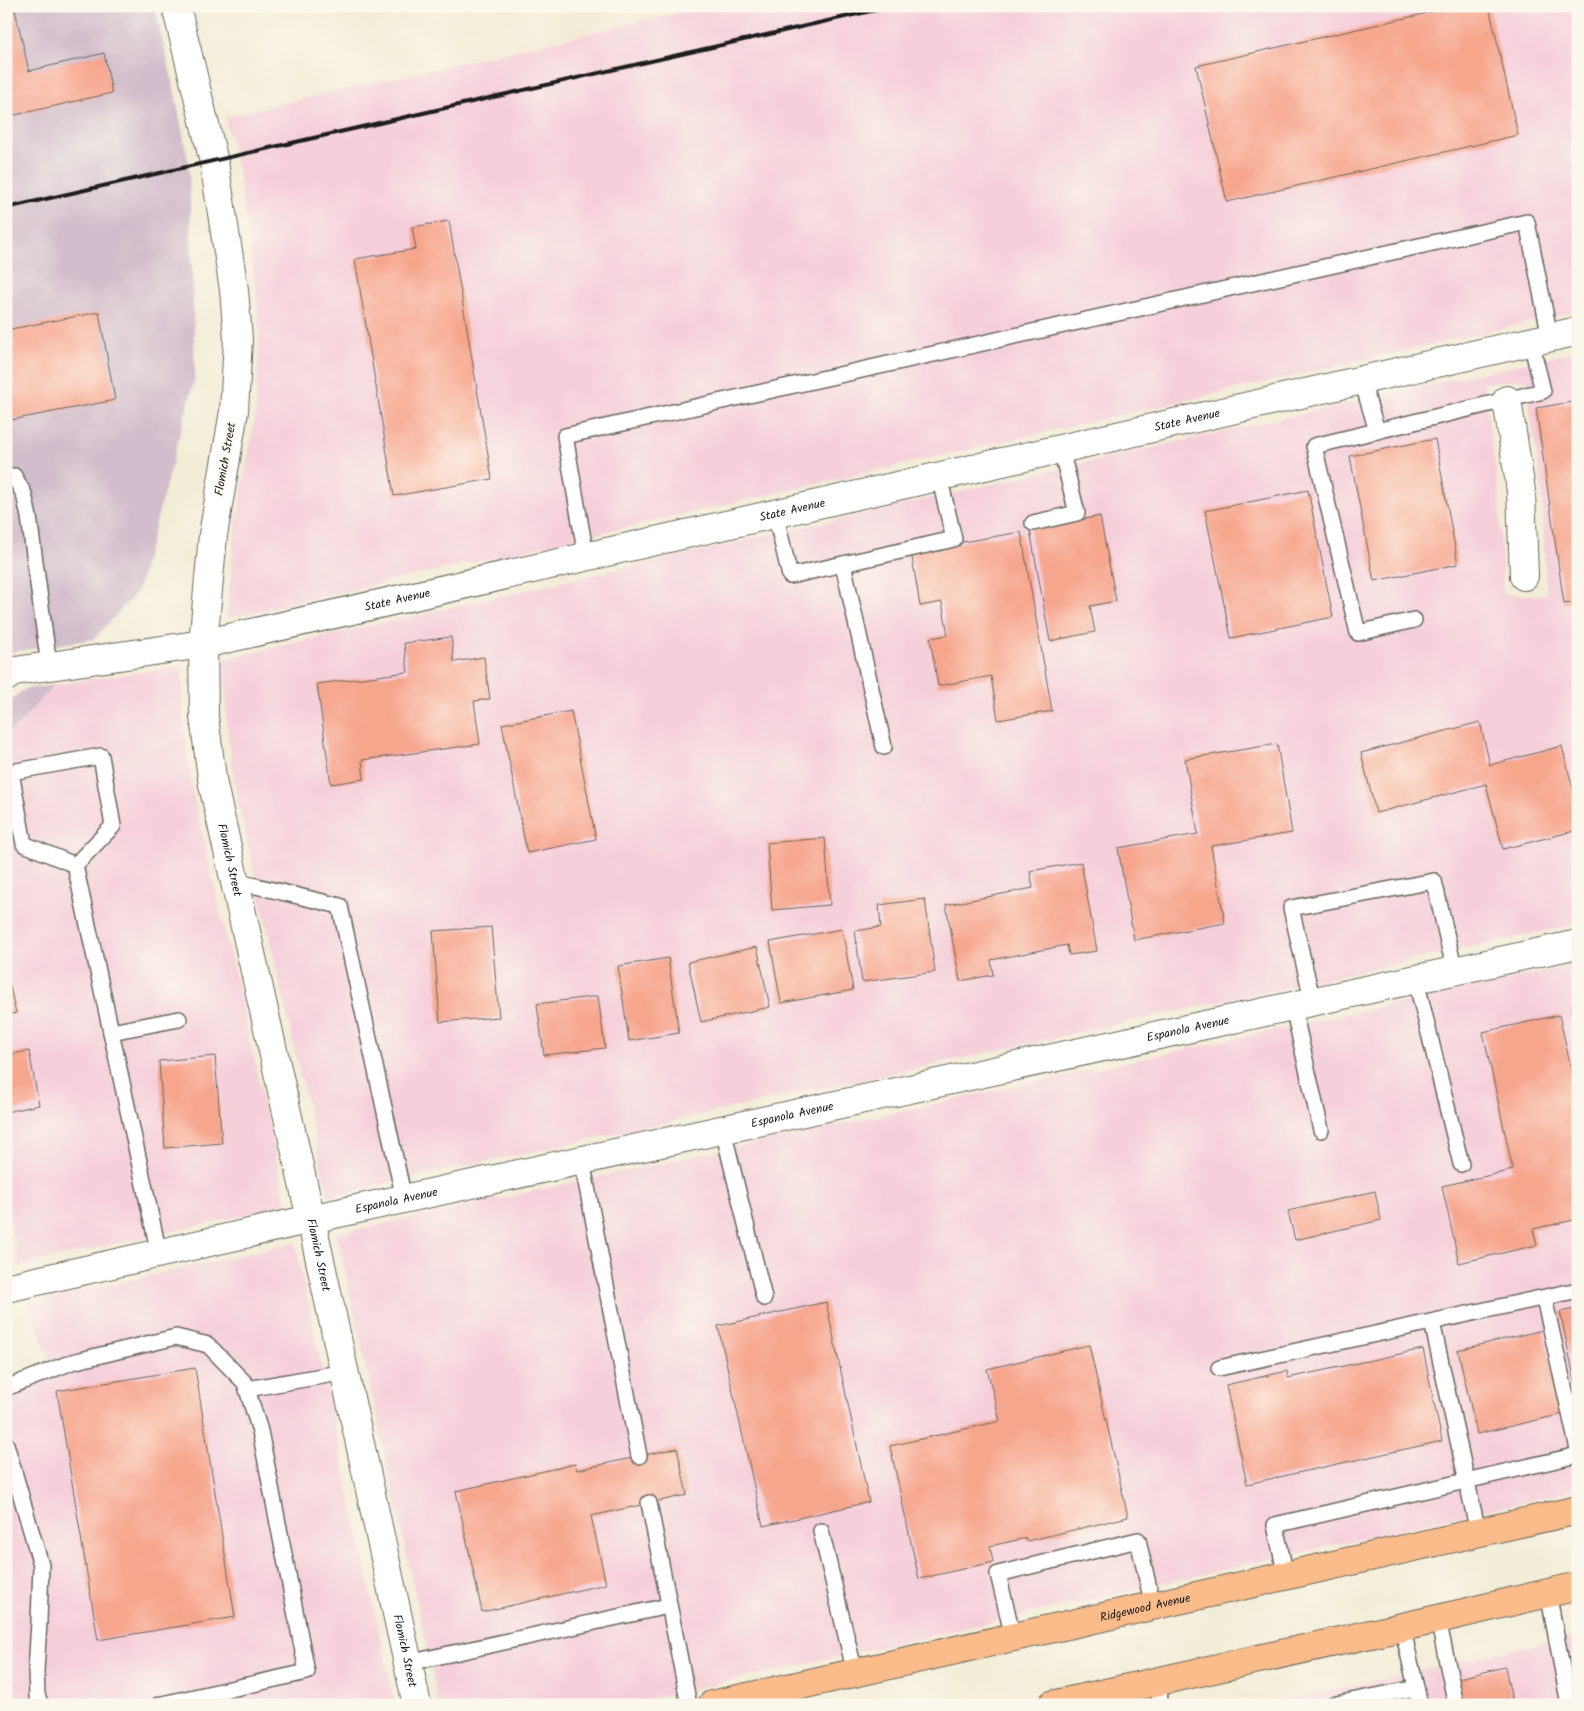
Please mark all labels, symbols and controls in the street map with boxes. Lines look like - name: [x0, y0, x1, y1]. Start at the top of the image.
- street label: State Avenue: [1152, 404, 1223, 437]
- street label: Flomich Street: [210, 421, 241, 497]
- street label: State Avenue: [758, 494, 828, 527]
- street label: State Avenue: [363, 583, 433, 617]
- street label: Flomich Street: [212, 822, 247, 899]
- street label: Espanola Avenue: [1145, 1011, 1232, 1047]
- street label: Espanola Avenue: [749, 1097, 836, 1133]
- street label: Espanola Avenue: [353, 1183, 440, 1219]
- street label: Flomich Street: [301, 1217, 336, 1294]
- street label: Ridgewood Avenue: [1098, 1588, 1193, 1627]
- street label: Flomich Street: [387, 1613, 422, 1689]

